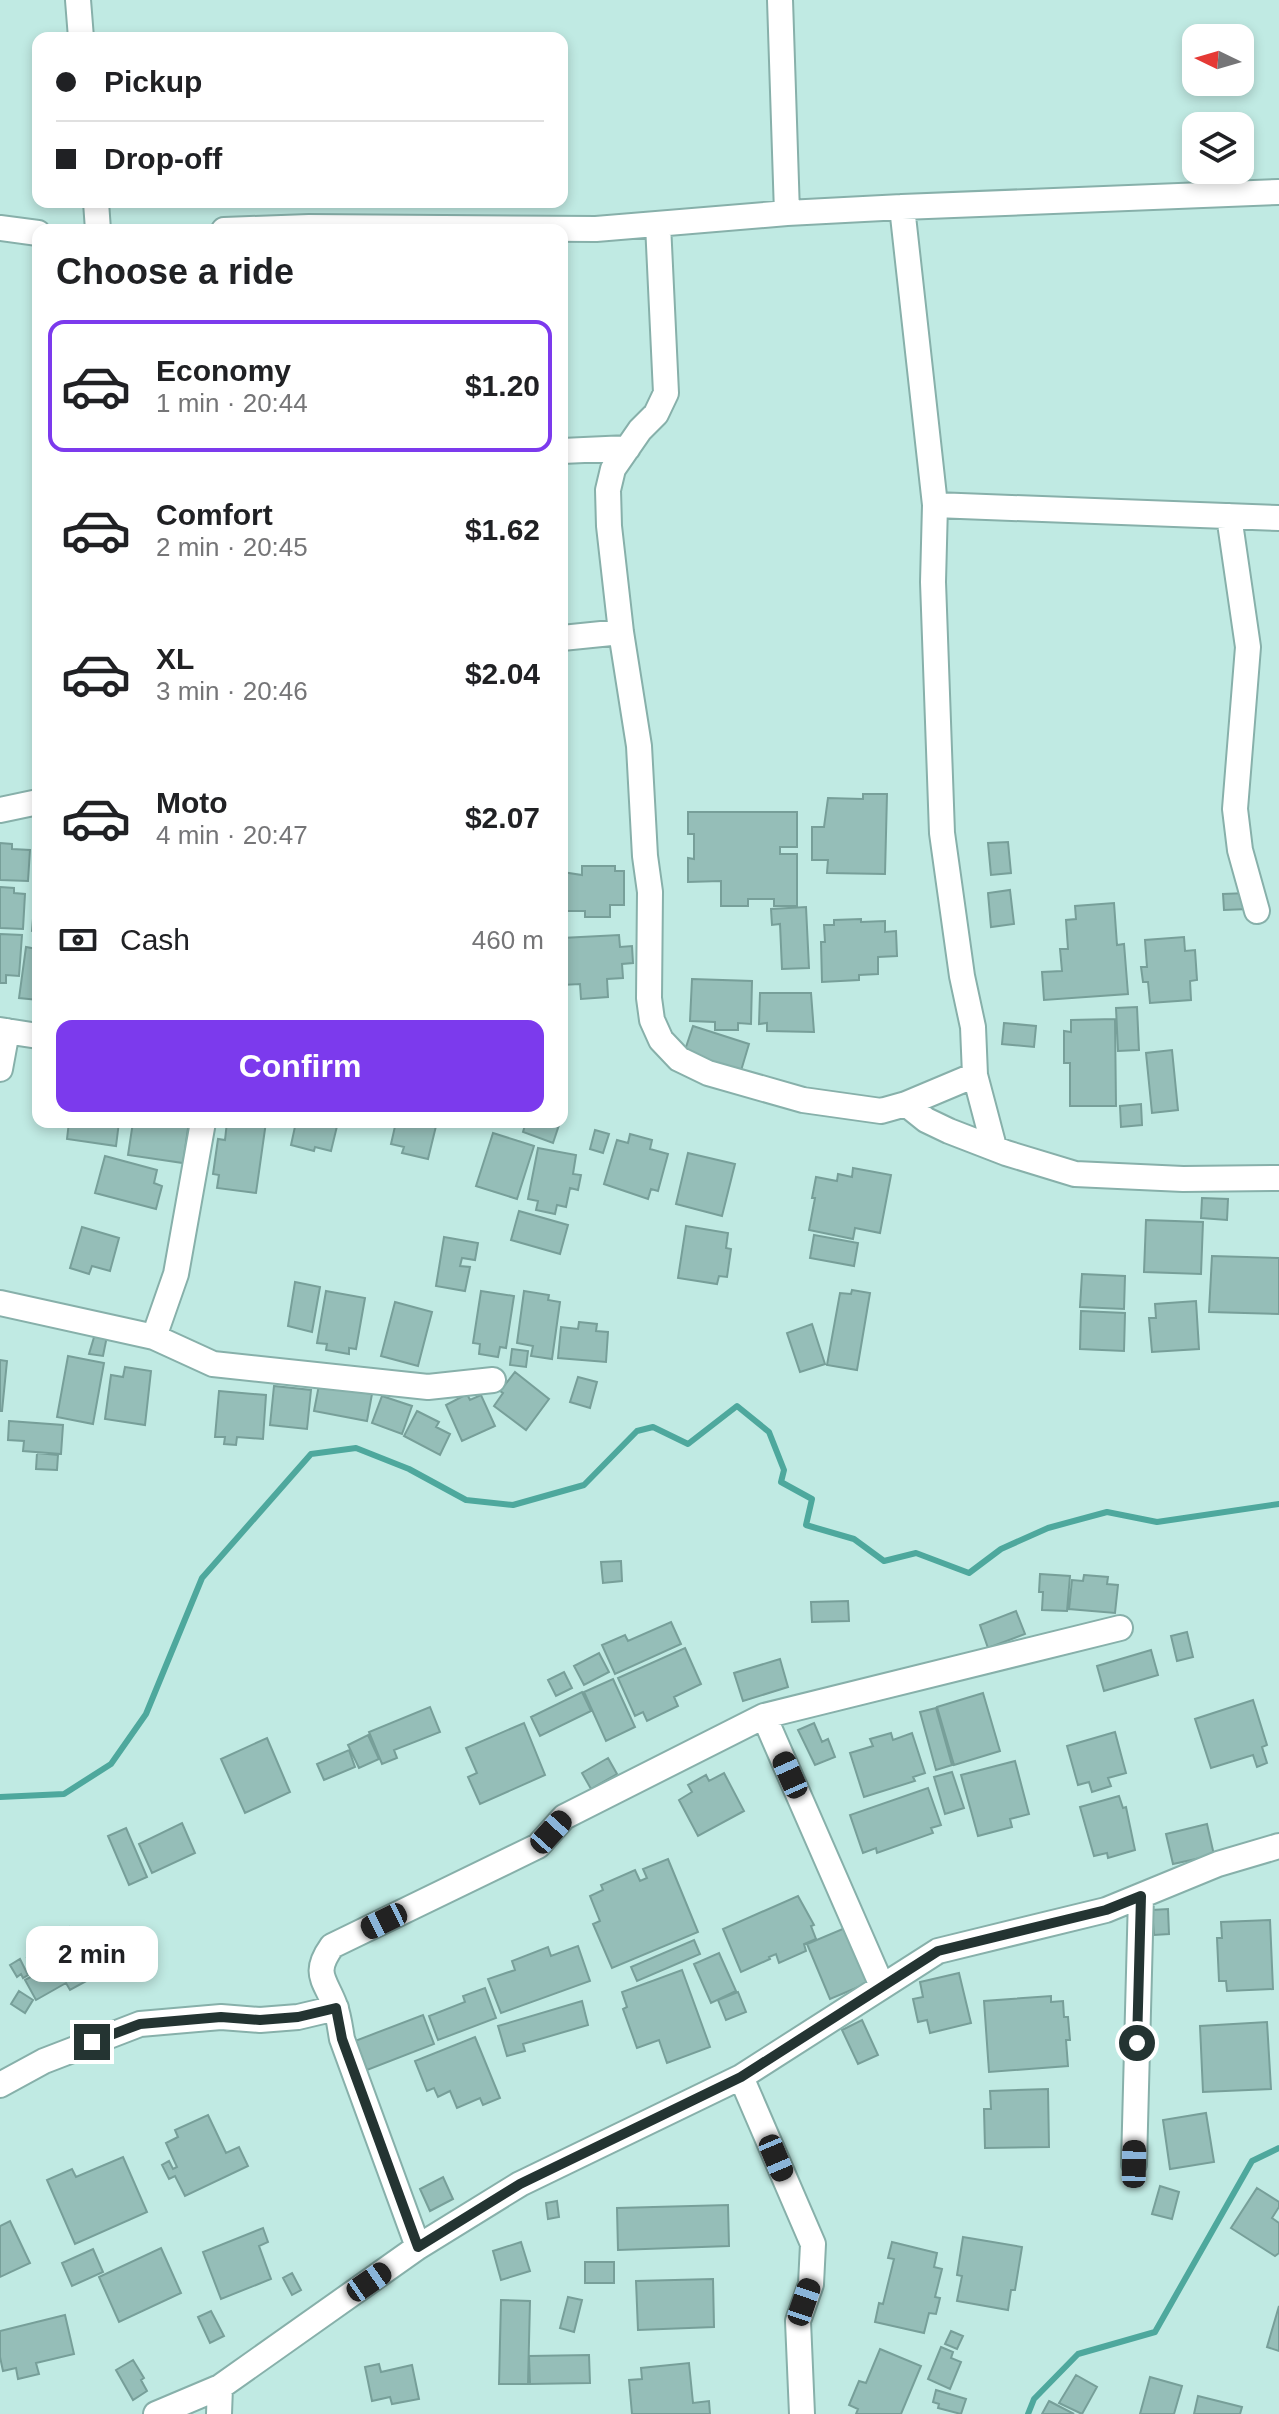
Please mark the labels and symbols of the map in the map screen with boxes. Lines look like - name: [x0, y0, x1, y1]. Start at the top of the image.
- north arrow: [1182, 24, 1254, 96]
- car: [769, 1748, 811, 1802]
- car: [526, 1806, 576, 1858]
- car: [357, 1900, 411, 1942]
- callout: 2 min: [26, 1926, 158, 1982]
- route end: [74, 2024, 110, 2060]
- route start: [1119, 2025, 1155, 2061]
- car: [756, 2131, 796, 2185]
- car: [1122, 2140, 1146, 2188]
- car: [342, 2258, 396, 2306]
- car: [785, 2275, 823, 2329]

